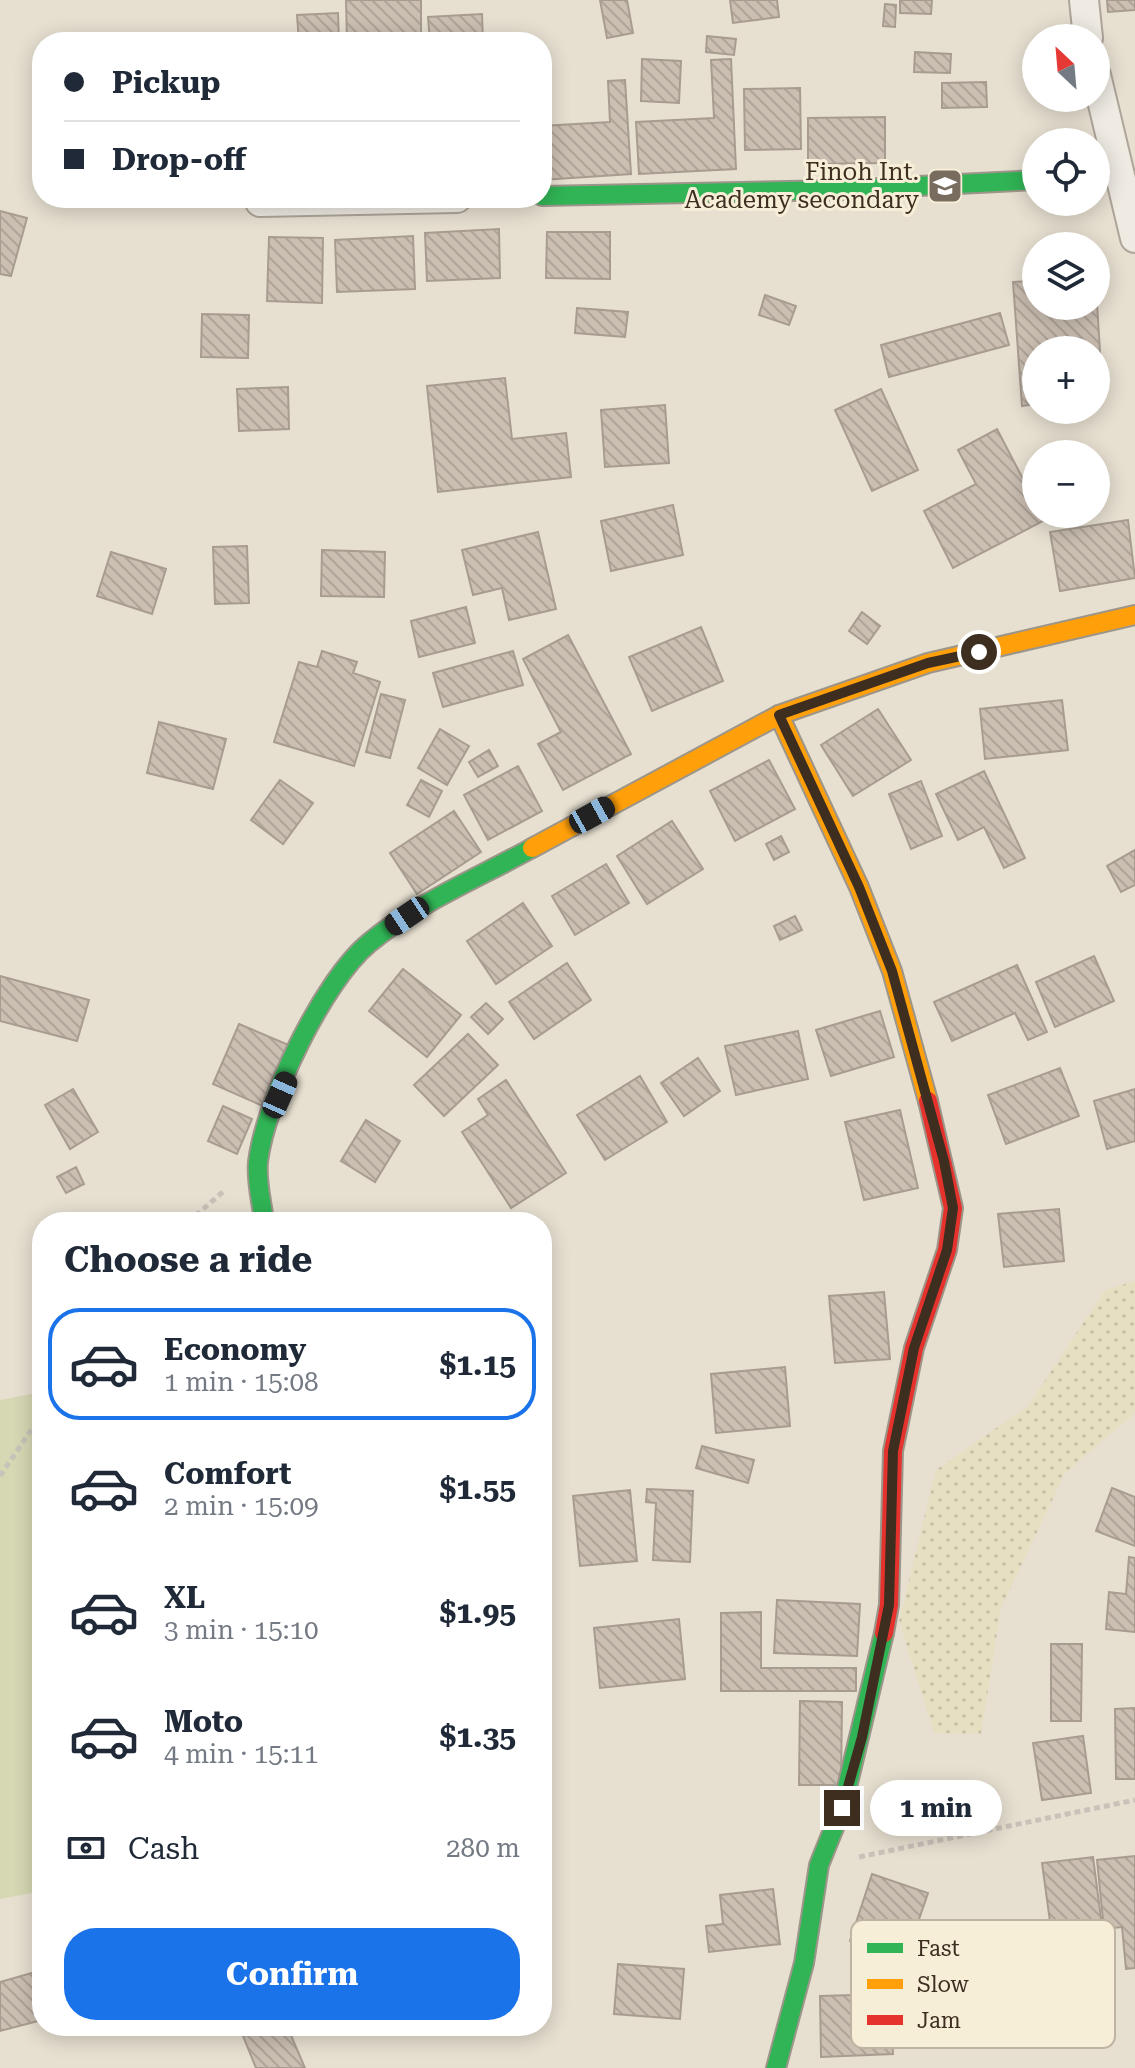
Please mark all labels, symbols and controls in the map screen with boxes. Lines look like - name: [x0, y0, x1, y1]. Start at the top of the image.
- north arrow: [1022, 24, 1110, 112]
- map controls: [1022, 24, 1110, 528]
- text: Pickup: [112, 65, 220, 100]
- button: locate: [1022, 128, 1110, 216]
- text: Drop-off: [112, 142, 246, 177]
- place label: Finoh Int. Academy secondary: [684, 158, 920, 214]
- school or university icon: Finoh Int. Academy secondary: [926, 167, 964, 205]
- button: layers: [1022, 232, 1110, 320]
- button: +: [1022, 336, 1110, 424]
- button: −: [1022, 440, 1110, 528]
- route start: [961, 634, 997, 670]
- car: [565, 793, 619, 837]
- car: [380, 893, 434, 939]
- car: [259, 1068, 301, 1122]
- text: Choose a ride: [64, 1239, 312, 1281]
- icon: car: [68, 1328, 140, 1400]
- text: Economy: [164, 1332, 306, 1367]
- text: $1.15: [439, 1347, 516, 1382]
- text: 1 min · 15:08: [164, 1367, 319, 1397]
- icon: car: [68, 1452, 140, 1524]
- text: Comfort: [164, 1456, 291, 1491]
- text: $1.55: [439, 1471, 516, 1506]
- text: 2 min · 15:09: [164, 1491, 319, 1521]
- icon: car: [68, 1576, 140, 1648]
- text: XL: [164, 1580, 205, 1615]
- text: $1.95: [439, 1595, 516, 1630]
- text: 3 min · 15:10: [164, 1615, 319, 1645]
- icon: car: [68, 1700, 140, 1772]
- text: Moto: [164, 1704, 243, 1739]
- text: $1.35: [439, 1719, 516, 1754]
- text: 4 min · 15:11: [164, 1739, 319, 1769]
- callout: 1 min: [870, 1780, 1002, 1836]
- route end: [824, 1790, 860, 1826]
- text: 1 min: [900, 1793, 972, 1823]
- icon: cash: [64, 1826, 108, 1870]
- text: Cash: [128, 1831, 199, 1866]
- text: 280 m: [446, 1833, 520, 1863]
- legend: [851, 1920, 1115, 2048]
- button: Confirm: [64, 1928, 520, 2020]
- text: Fast: [917, 1936, 960, 1961]
- text: Slow: [917, 1972, 970, 1997]
- text: Jam: [917, 2008, 961, 2033]

